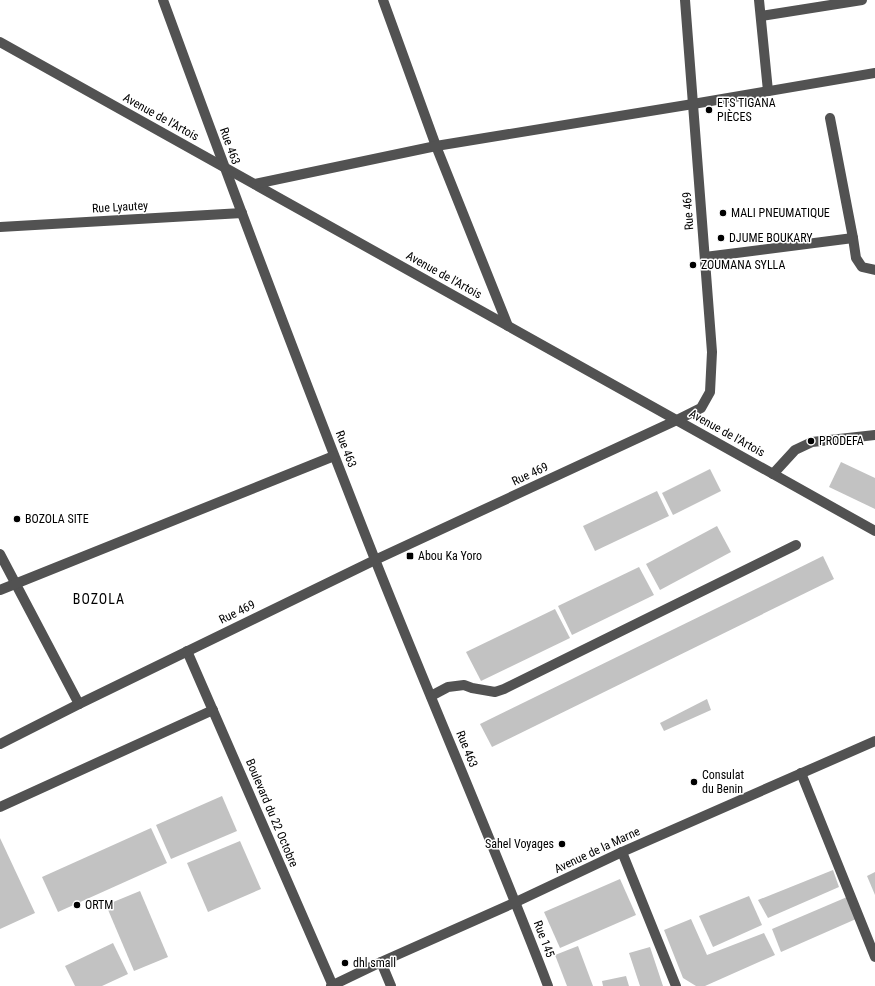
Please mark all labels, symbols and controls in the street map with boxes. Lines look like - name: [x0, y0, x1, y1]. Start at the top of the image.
- street label: Avenue de l'Artois: [121, 90, 201, 144]
- place label: ETS TIGANA PIÈCES: [717, 96, 776, 124]
- marker: ETS TIGANA PIÈCES: [704, 105, 714, 115]
- street label: Rue 463: [217, 126, 243, 166]
- street label: Rue 469: [680, 191, 696, 231]
- street label: Rue Lyautey: [92, 199, 148, 215]
- place label: MALI PNEUMATIQUE: [731, 206, 830, 220]
- marker: MALI PNEUMATIQUE: [718, 208, 728, 218]
- place label: DJUME BOUKARY: [729, 231, 813, 245]
- marker: DJUME BOUKARY: [716, 233, 726, 243]
- street label: Avenue de l'Artois: [404, 248, 484, 302]
- place label: ZOUMANA SYLLA: [701, 258, 785, 272]
- marker: ZOUMANA SYLLA: [688, 260, 698, 270]
- street label: Avenue de l'Artois: [687, 406, 767, 460]
- street label: Rue 463: [333, 429, 359, 469]
- place label: PRODEFA: [819, 434, 864, 448]
- marker: PRODEFA: [806, 436, 816, 446]
- street label: Rue 469: [510, 460, 550, 488]
- place label: BOZOLA SITE: [25, 512, 89, 526]
- marker: BOZOLA SITE: [12, 514, 22, 524]
- place label: Abou Ka Yoro: [418, 549, 482, 563]
- marker: Abou Ka Yoro: [405, 551, 415, 561]
- district label: BOZOLA: [73, 591, 125, 607]
- street label: Rue 469: [217, 597, 257, 627]
- street label: Rue 463: [453, 729, 481, 769]
- street label: Boulevard du 22 Octobre: [243, 757, 301, 870]
- place label: Consulat du Benin: [702, 768, 744, 796]
- marker: Consulat du Benin: [689, 777, 699, 787]
- street label: Avenue de la Marne: [552, 824, 642, 876]
- place label: Sahel Voyages: [485, 837, 554, 851]
- marker: Sahel Voyages: [557, 839, 567, 849]
- place label: ORTM: [85, 898, 113, 912]
- marker: ORTM: [72, 900, 82, 910]
- street label: Rue 145: [531, 919, 557, 959]
- place label: dhl small: [353, 956, 396, 970]
- marker: dhl small: [340, 958, 350, 968]

